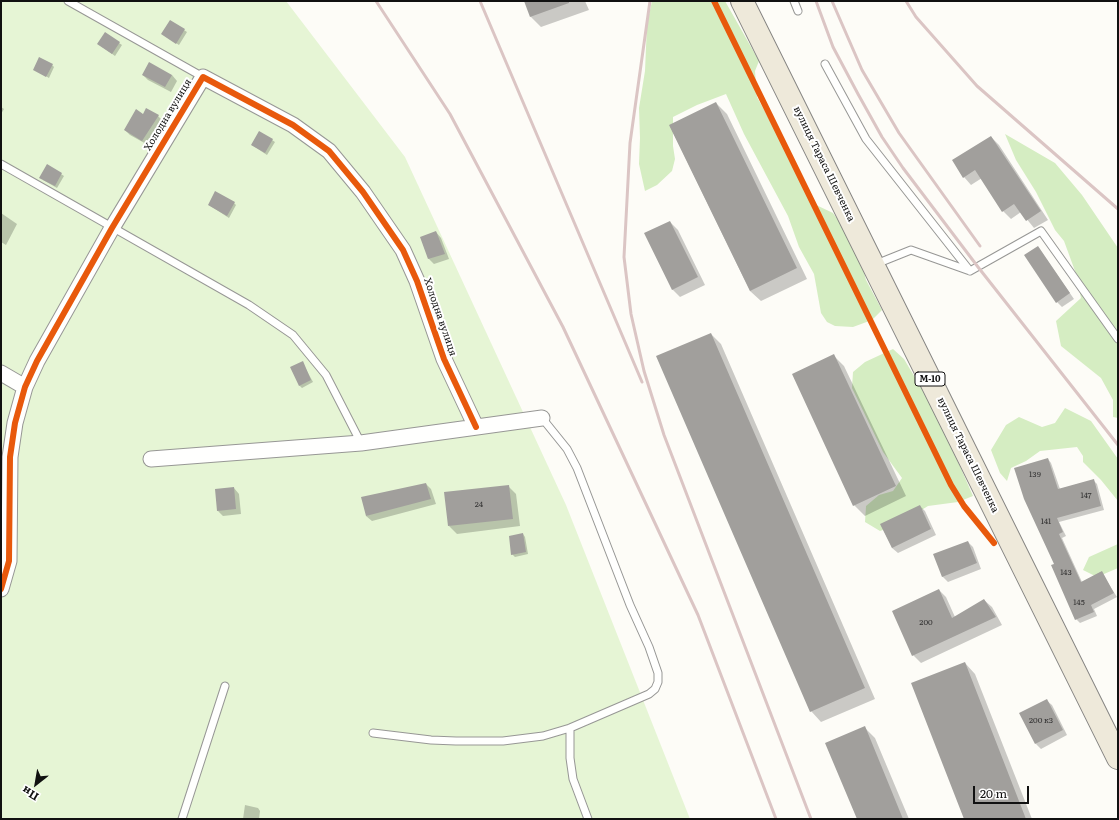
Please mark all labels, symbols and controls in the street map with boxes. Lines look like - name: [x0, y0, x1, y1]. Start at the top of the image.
- street label: Холодна вулиця: [142, 77, 194, 153]
- street label: вулиця Тараса Шевченка: [791, 104, 857, 224]
- street label: Холодна вулиця: [421, 276, 459, 358]
- road number: М-10: [915, 372, 945, 386]
- street label: вулиця Тараса Шевченка: [935, 395, 1001, 515]
- house number: 139: [1029, 470, 1041, 480]
- house number: 147: [1080, 491, 1092, 501]
- house number: 24: [475, 500, 483, 510]
- house number: 141: [1041, 517, 1051, 527]
- house number: 143: [1060, 568, 1072, 578]
- house number: 145: [1073, 598, 1085, 608]
- house number: 200: [919, 618, 933, 628]
- house number: 200 к3: [1029, 716, 1053, 726]
- north arrow: [16, 764, 56, 804]
- scale bar: [975, 778, 1031, 804]
- text: Пн: [18, 783, 41, 806]
- text: 20 m: [980, 784, 1007, 802]

